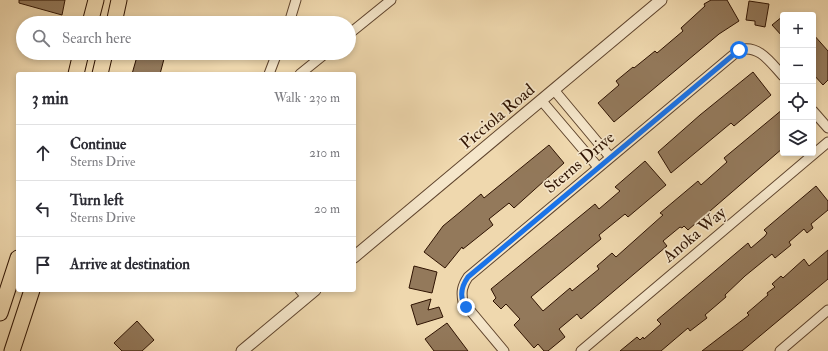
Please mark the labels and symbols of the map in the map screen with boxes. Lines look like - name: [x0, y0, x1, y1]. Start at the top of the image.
- route start: [730, 41, 748, 59]
- street label: Picciola Road: [456, 79, 539, 154]
- street label: Sterns Drive: [540, 127, 619, 198]
- street label: Anoka Way: [658, 201, 731, 268]
- route end: [457, 298, 475, 316]

